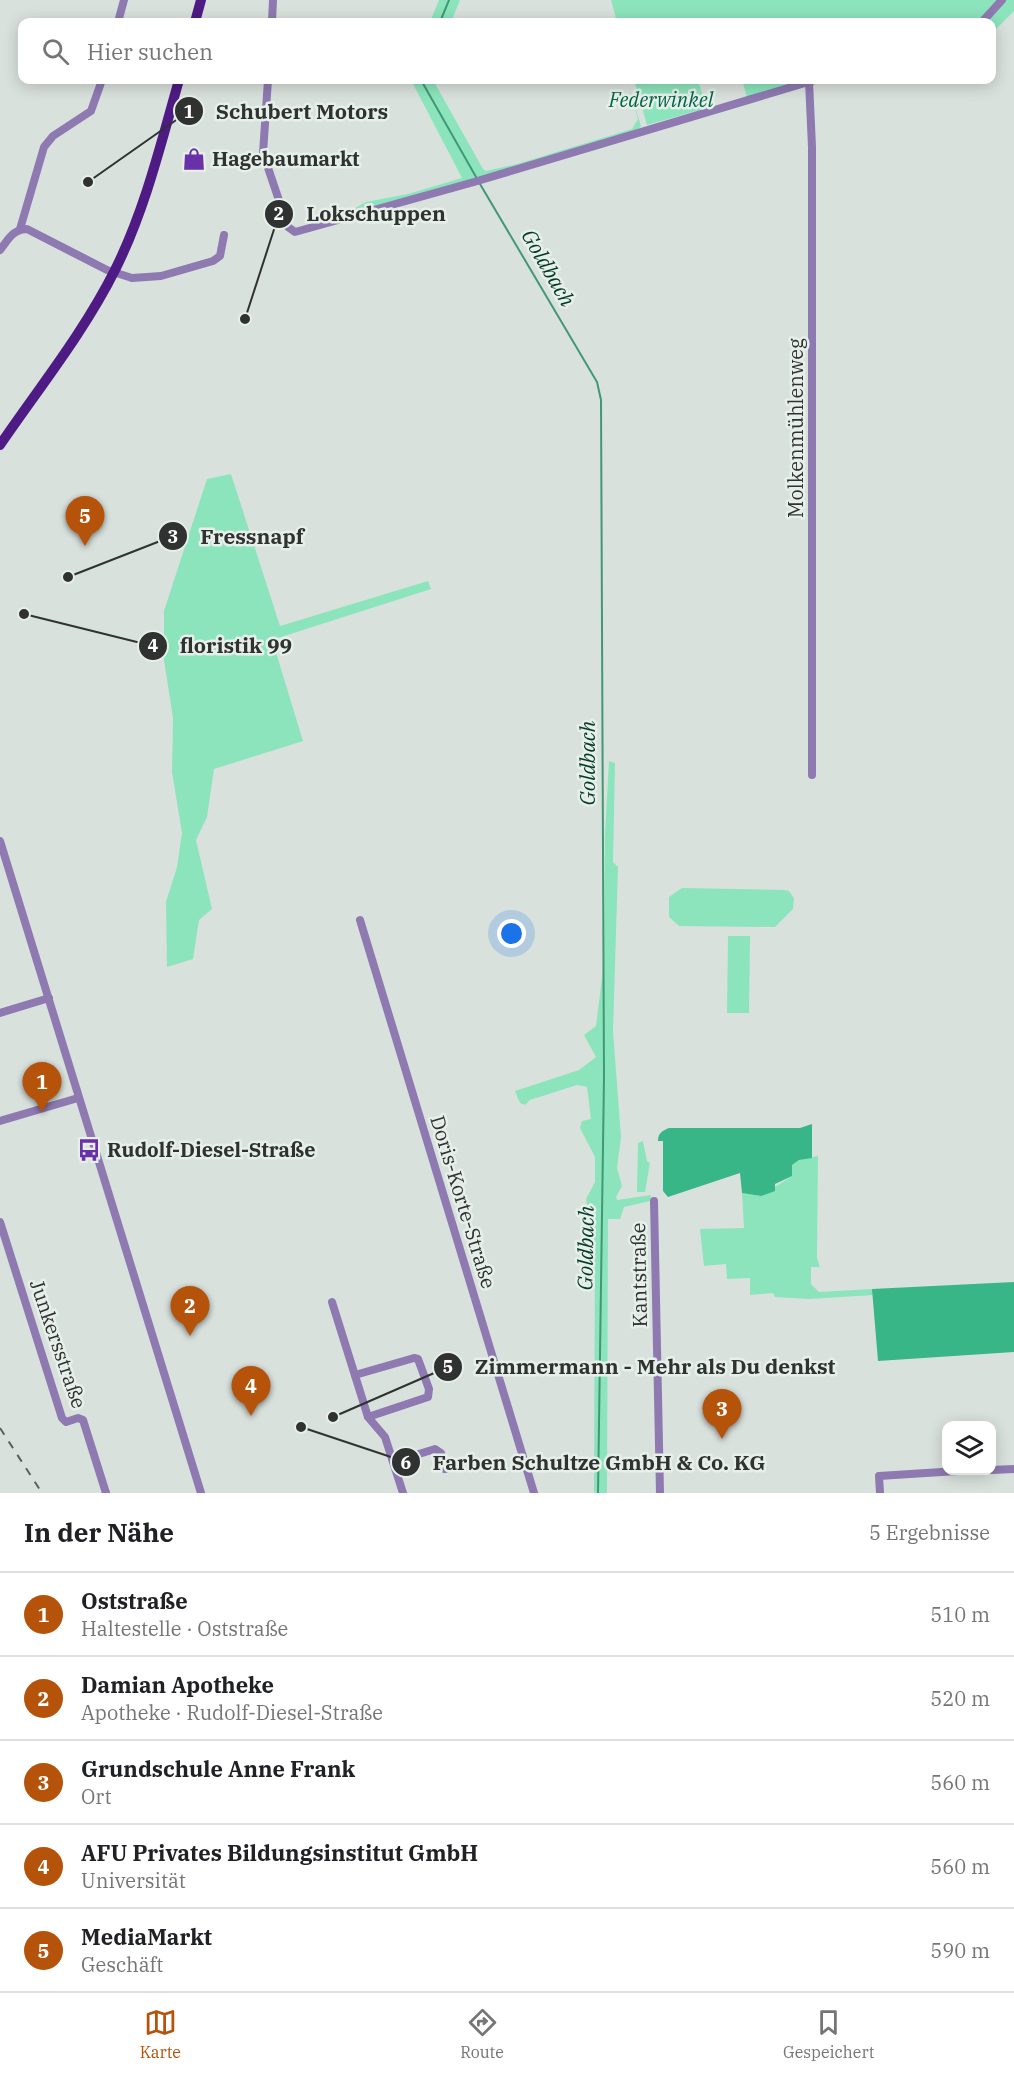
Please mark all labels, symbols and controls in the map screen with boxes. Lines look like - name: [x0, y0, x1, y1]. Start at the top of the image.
- search box: [18, 18, 996, 84]
- icon: search: [39, 35, 72, 68]
- text: Hier suchen: [87, 37, 213, 66]
- park label: Federwinkel: [608, 86, 714, 113]
- callout: Schubert Motors: [174, 92, 400, 131]
- text: Schubert Motors: [216, 97, 388, 125]
- text: 1: [184, 100, 195, 123]
- place label: Hagebaumarkt: [212, 145, 360, 172]
- shop icon: Hagebaumarkt: [181, 146, 207, 172]
- callout: Lokschuppen: [264, 194, 458, 233]
- text: Lokschuppen: [306, 199, 446, 227]
- text: 2: [274, 202, 284, 225]
- water label: Goldbach: [516, 224, 582, 312]
- street label: Molkenmühlenweg: [782, 338, 809, 518]
- pin: 5: [66, 496, 104, 546]
- callout: Fressnapf: [158, 517, 316, 556]
- text: Fressnapf: [200, 522, 306, 550]
- text: 3: [168, 525, 178, 548]
- callout: floristik 99: [138, 627, 304, 666]
- text: floristik 99: [180, 631, 292, 659]
- text: 4: [148, 634, 159, 657]
- water label: Goldbach: [573, 720, 601, 805]
- your location: [497, 919, 526, 948]
- pin: 1: [22, 1062, 62, 1112]
- street label: Doris-Korte-Straße: [424, 1112, 503, 1292]
- place label: Rudolf-Diesel-Straße: [107, 1136, 316, 1163]
- bus stop icon: Rudolf-Diesel-Straße: [76, 1137, 102, 1163]
- water label: Goldbach: [570, 1205, 600, 1291]
- street label: Kantstraße: [624, 1222, 653, 1328]
- street label: Junkersstraße: [24, 1276, 93, 1412]
- pin: 2: [170, 1286, 210, 1336]
- callout: Zimmermann - Mehr als Du denkst: [433, 1347, 847, 1386]
- text: Zimmermann - Mehr als Du denkst: [475, 1352, 835, 1380]
- text: 5: [443, 1355, 453, 1378]
- pin: 4: [232, 1366, 270, 1416]
- pin: 3: [702, 1390, 742, 1439]
- map controls: [942, 1421, 996, 1475]
- button: layers: [942, 1421, 996, 1475]
- callout: Farben Schultze GmbH & Co. KG: [391, 1443, 778, 1482]
- text: Farben Schultze GmbH & Co. KG: [433, 1448, 765, 1476]
- text: 6: [401, 1451, 412, 1474]
- text: In der Nähe: [24, 1515, 174, 1549]
- text: 5 Ergebnisse: [869, 1519, 990, 1546]
- text: Oststraße: [81, 1586, 188, 1615]
- text: 1: [38, 1601, 50, 1628]
- text: 510 m: [930, 1601, 990, 1628]
- text: Haltestelle · Oststraße: [81, 1615, 288, 1642]
- text: Damian Apotheke: [81, 1670, 274, 1699]
- text: 2: [38, 1685, 50, 1712]
- text: 520 m: [930, 1685, 990, 1712]
- text: Apotheke · Rudolf-Diesel-Straße: [81, 1699, 383, 1726]
- text: Grundschule Anne Frank: [81, 1754, 355, 1783]
- text: 3: [38, 1769, 50, 1796]
- text: 560 m: [930, 1769, 990, 1796]
- text: Ort: [81, 1783, 111, 1810]
- text: AFU Privates Bildungsinstitut GmbH: [81, 1838, 478, 1867]
- text: 4: [38, 1853, 50, 1880]
- text: 560 m: [930, 1853, 990, 1880]
- text: Universität: [81, 1867, 186, 1894]
- text: MediaMarkt: [81, 1922, 212, 1951]
- text: 5: [38, 1937, 50, 1964]
- text: 590 m: [930, 1937, 990, 1964]
- text: Geschäft: [81, 1951, 163, 1978]
- tab: Karte: [140, 2006, 181, 2062]
- tab: Route: [460, 2006, 504, 2062]
- tab: Gespeichert: [783, 2006, 874, 2062]

